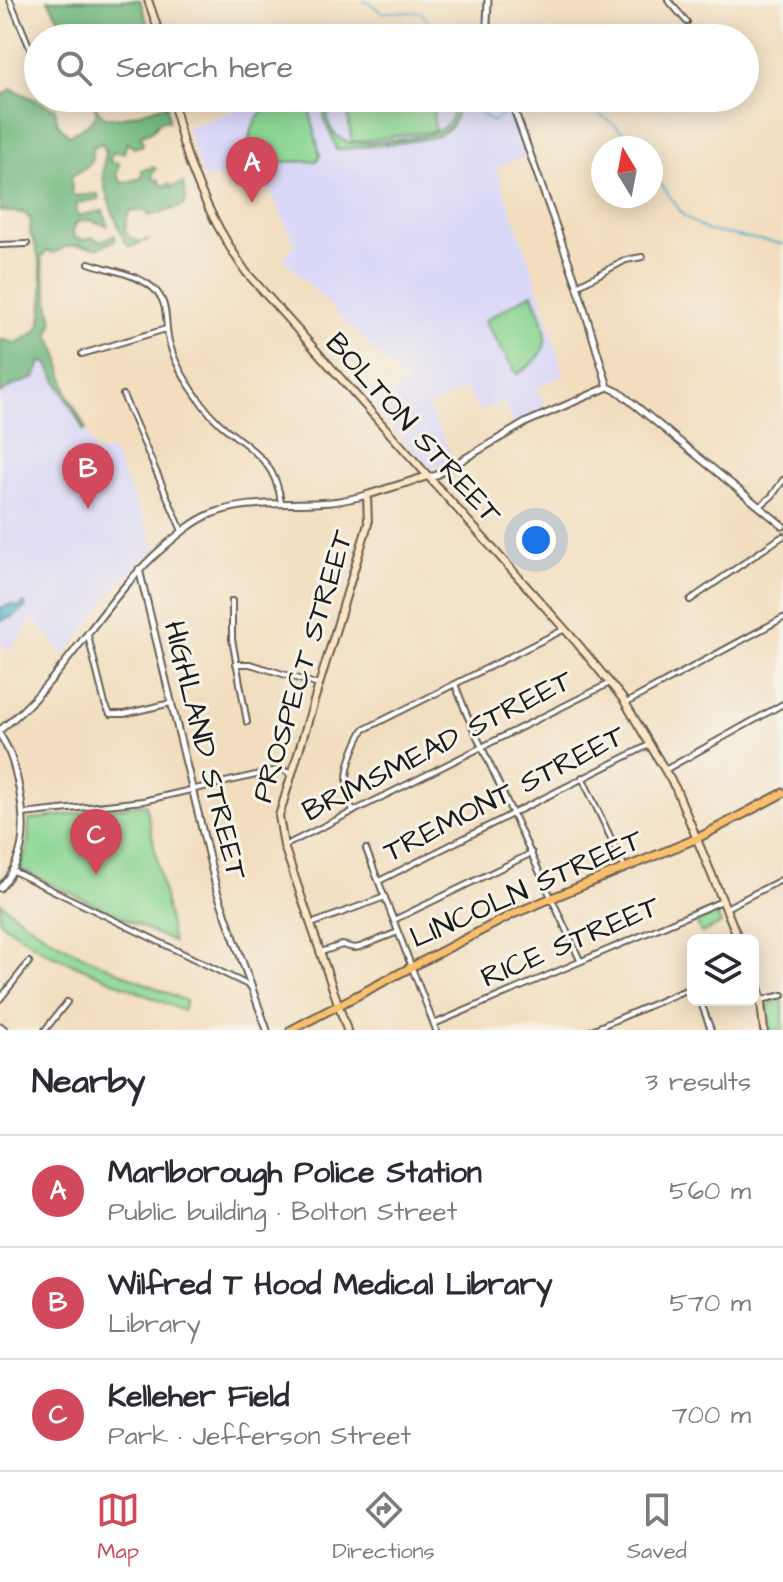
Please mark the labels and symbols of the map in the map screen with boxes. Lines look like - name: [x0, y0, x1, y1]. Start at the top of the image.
- north arrow: [591, 136, 663, 208]
- pin: A: [226, 137, 278, 203]
- street label: BOLTON STREET: [316, 323, 511, 534]
- pin: B: [62, 443, 114, 509]
- your location: [516, 520, 556, 560]
- street label: PROSPECT STREET: [242, 525, 364, 807]
- street label: HIGHLAND STREET: [153, 616, 258, 884]
- street label: BRIMSMEAD STREET: [295, 659, 580, 832]
- street label: TREMONT STREET: [376, 715, 633, 873]
- pin: C: [70, 809, 122, 875]
- street label: LINCOLN STREET: [403, 819, 650, 959]
- street label: RICE STREET: [475, 885, 667, 998]

